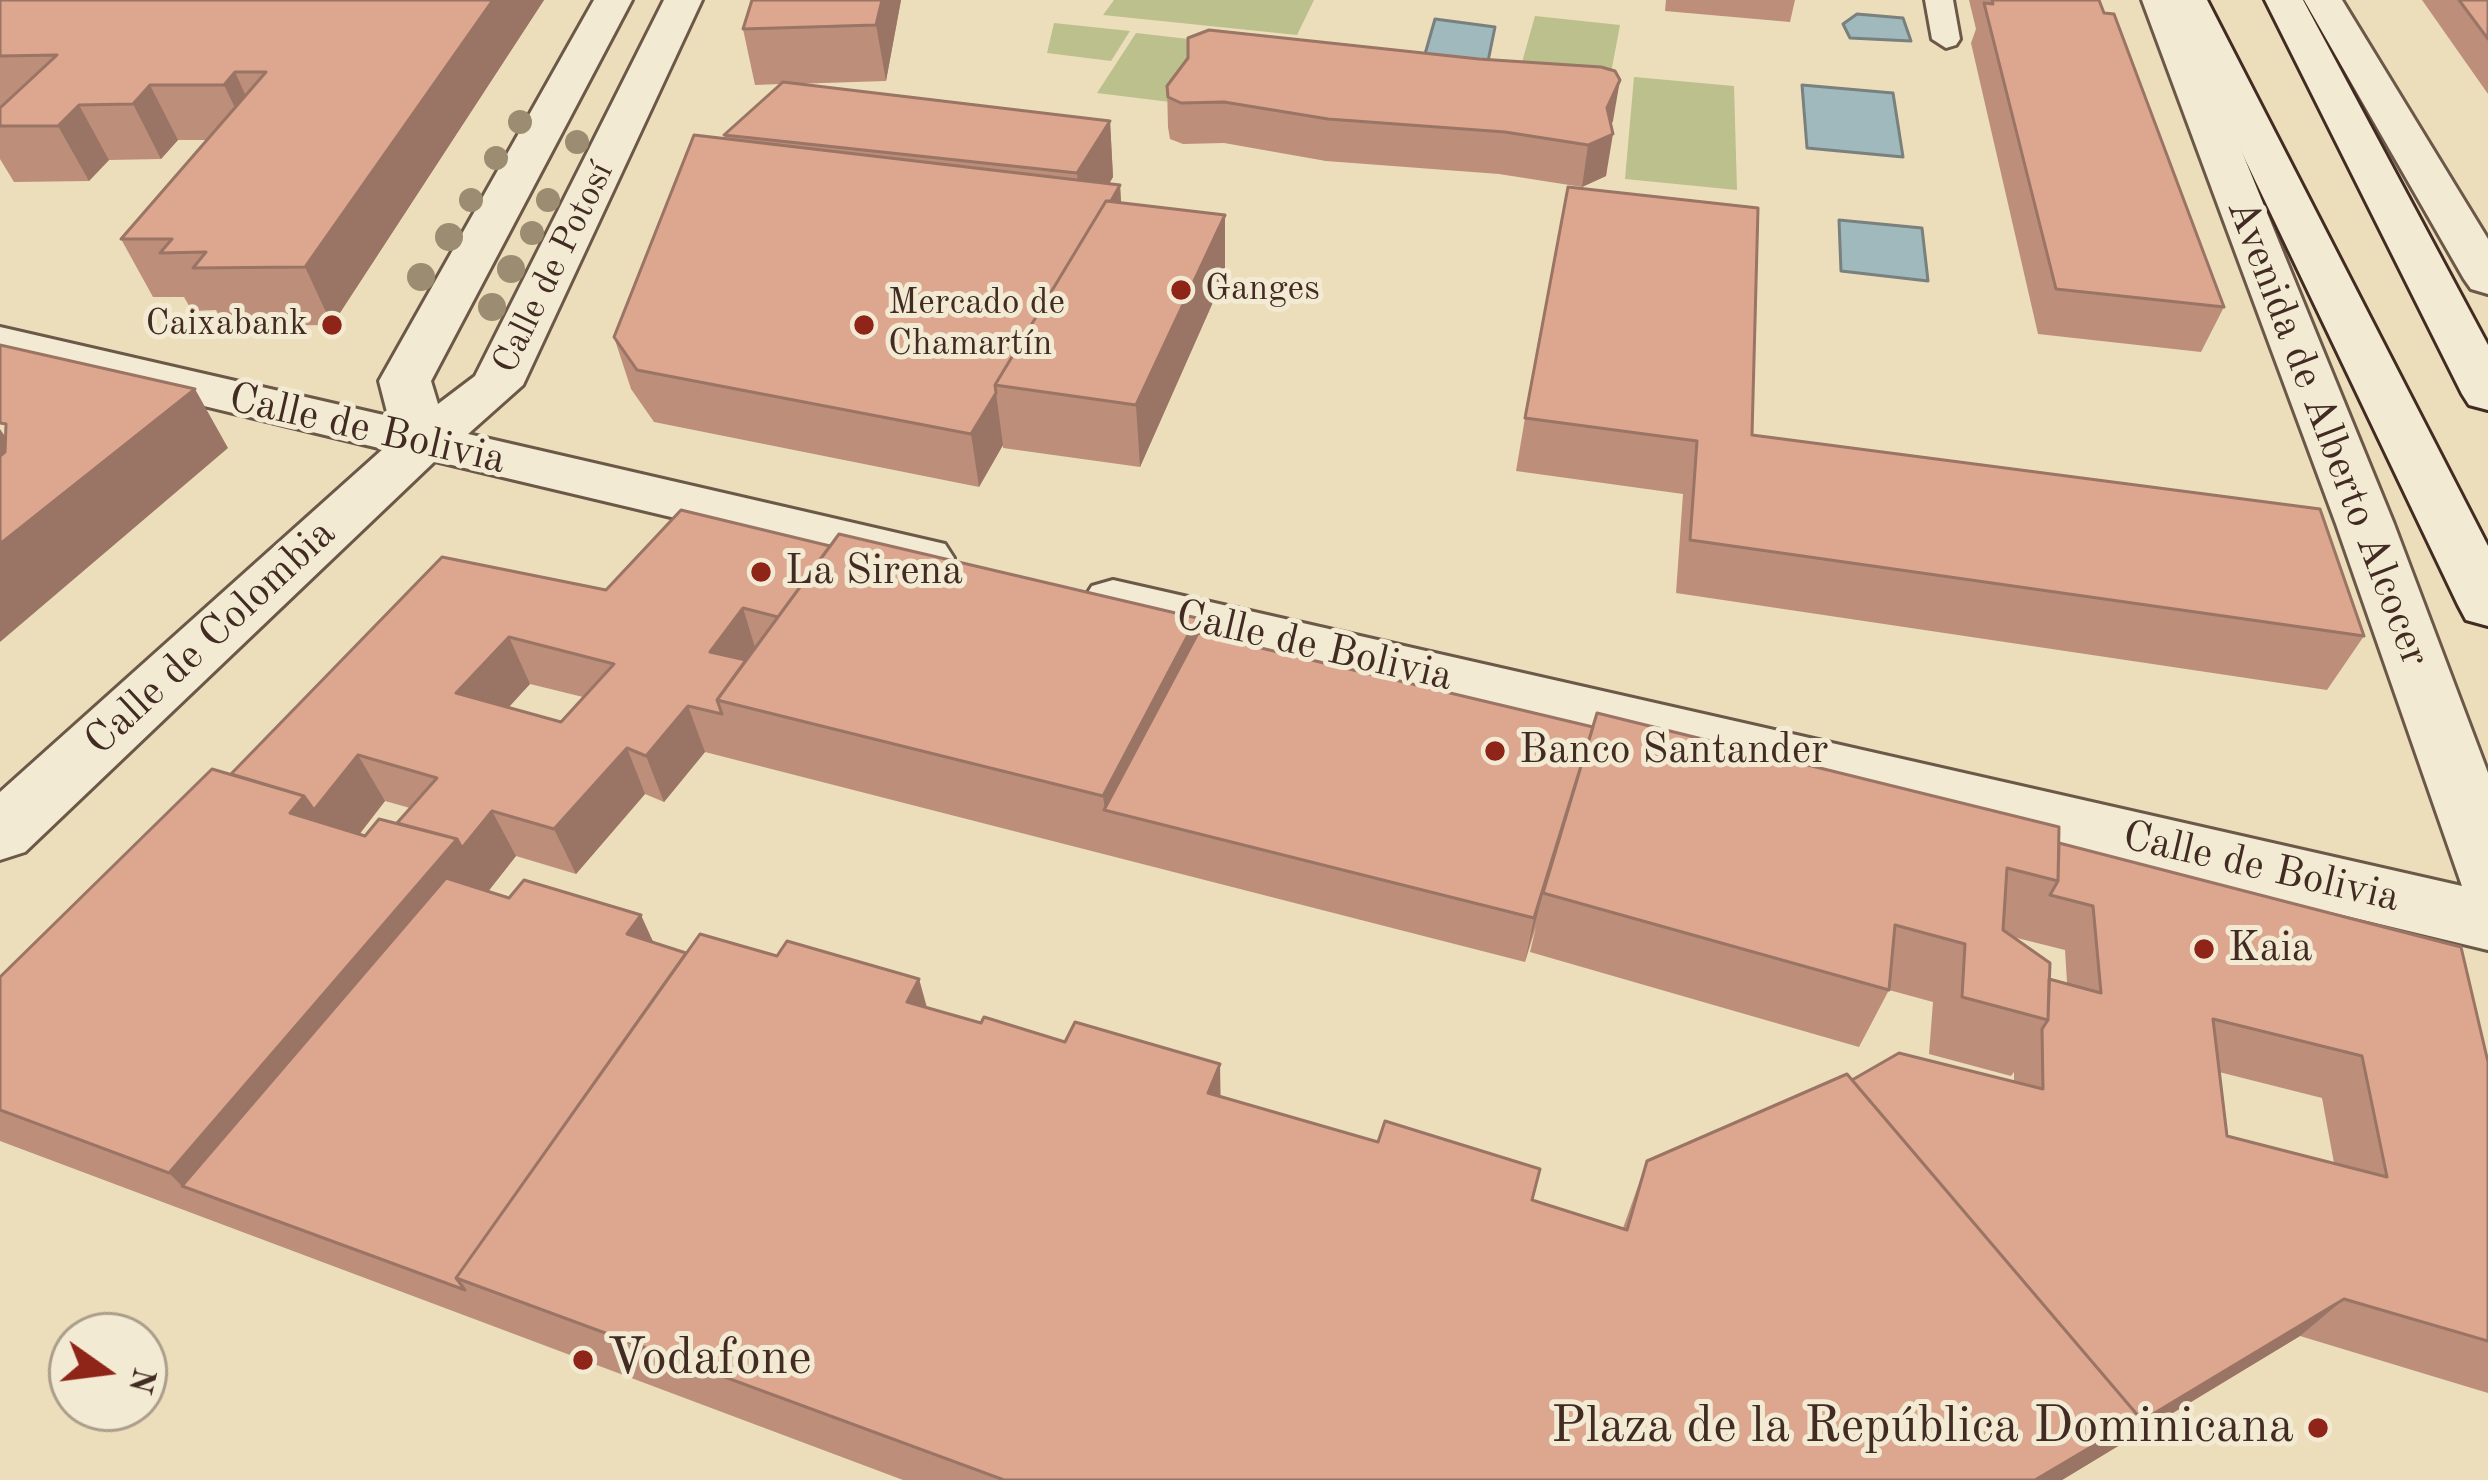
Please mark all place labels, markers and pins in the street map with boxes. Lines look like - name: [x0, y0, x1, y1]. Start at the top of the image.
- place label: Ganges: [1205, 268, 1320, 312]
- marker: Ganges: [1168, 277, 1194, 303]
- place label: Mercado de Chamartín: [888, 282, 1065, 367]
- place label: Caixabank: [145, 303, 308, 347]
- marker: Caixabank: [319, 312, 345, 338]
- marker: Mercado de Chamartín: [851, 312, 877, 338]
- place label: La Sirena: [785, 547, 963, 597]
- marker: La Sirena: [748, 559, 774, 585]
- place label: Banco Santander: [1519, 726, 1828, 776]
- marker: Banco Santander: [1482, 738, 1508, 764]
- place label: Kaia: [2228, 924, 2313, 974]
- marker: Kaia: [2191, 936, 2217, 962]
- place label: Vodafone: [607, 1329, 812, 1391]
- marker: Vodafone: [570, 1347, 596, 1373]
- place label: Plaza de la República Dominicana: [1551, 1397, 2294, 1459]
- marker: Plaza de la República Dominicana: [2305, 1415, 2331, 1441]

